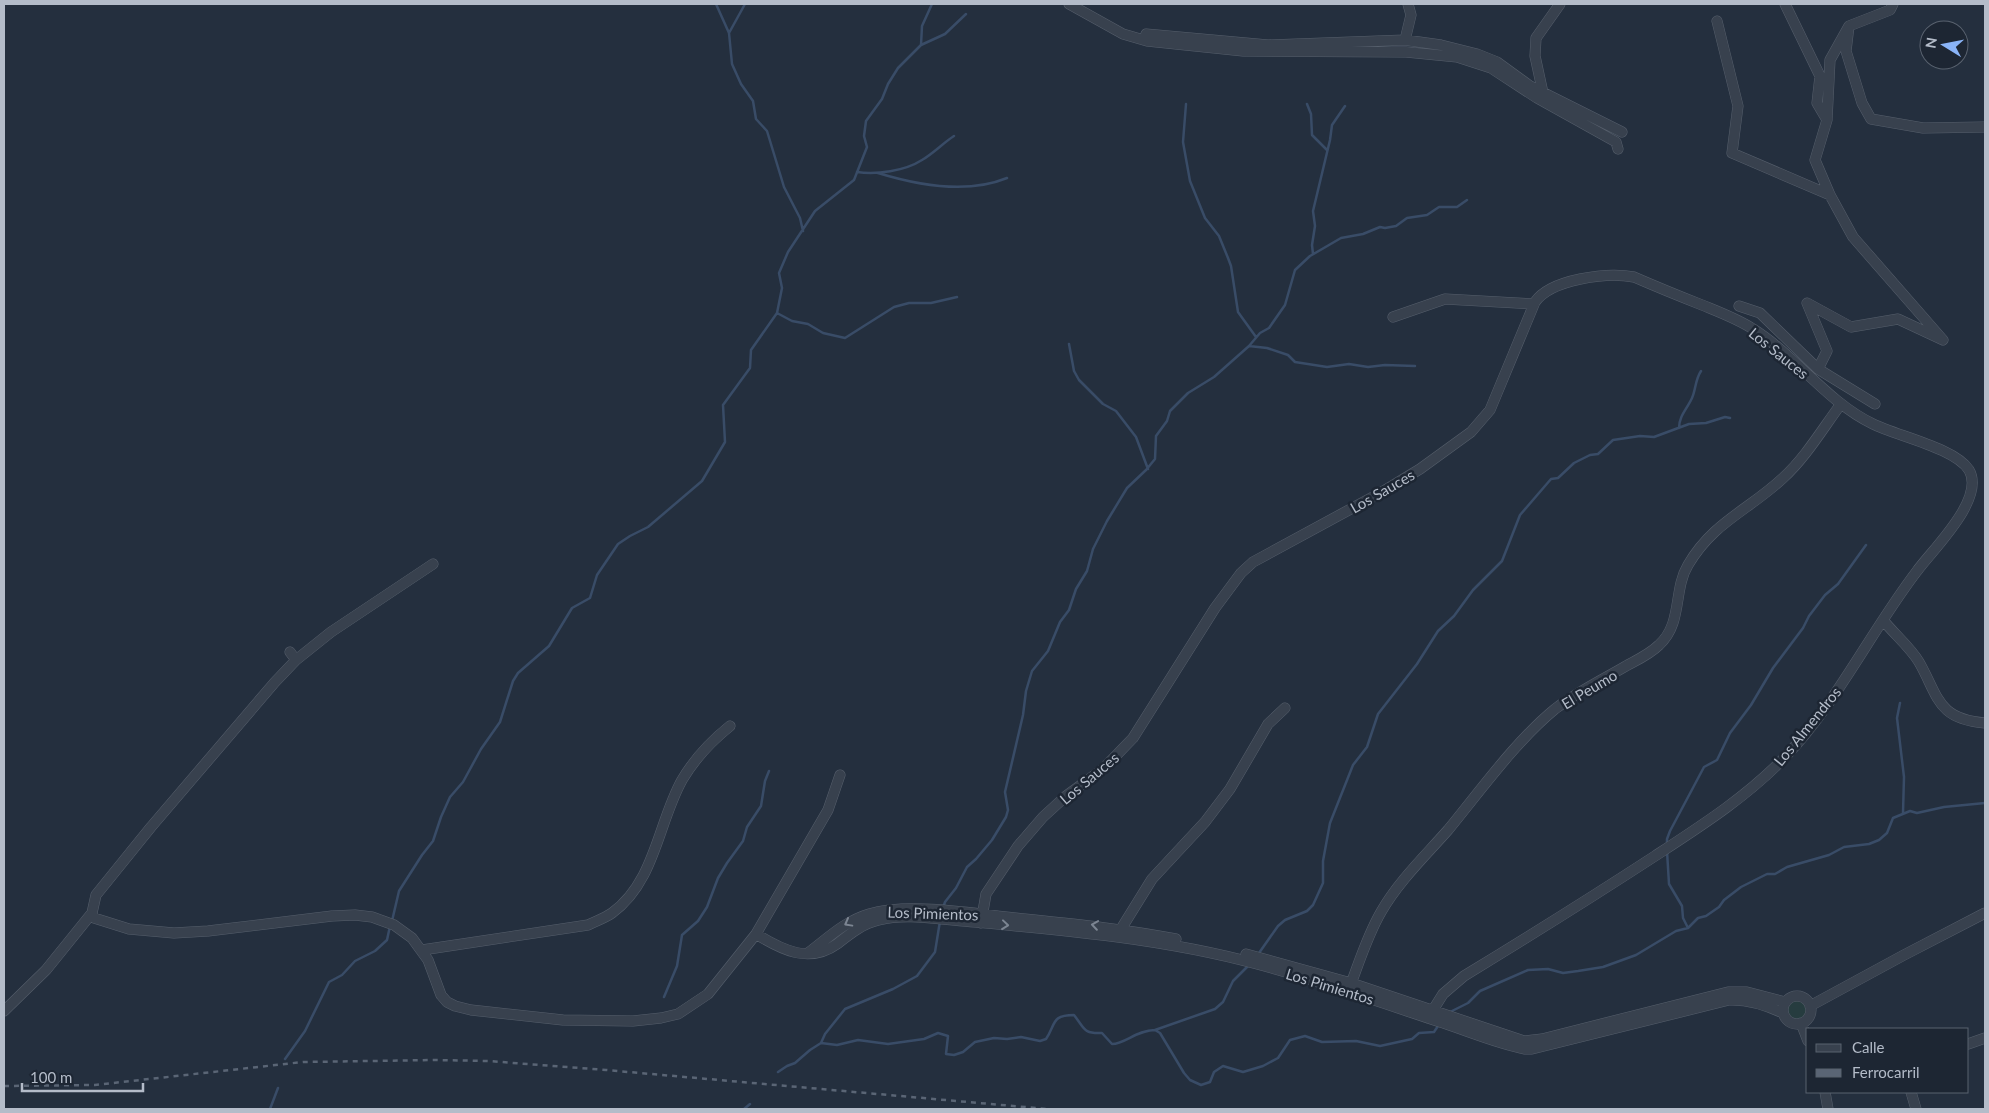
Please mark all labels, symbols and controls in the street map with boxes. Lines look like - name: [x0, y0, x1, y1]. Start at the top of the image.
- north arrow: [1919, 20, 1969, 70]
- text: N: [1921, 36, 1940, 49]
- street label: Los Sauces: [1746, 324, 1812, 382]
- street label: Los Sauces: [1347, 465, 1417, 517]
- street label: El Peumo: [1558, 665, 1620, 713]
- street label: Los Almendros: [1770, 683, 1844, 769]
- street label: Los Sauces: [1056, 748, 1122, 808]
- street label: Los Pimientos: [887, 902, 979, 924]
- one-way arrow: [844, 917, 853, 927]
- one-way arrow: [1001, 920, 1009, 931]
- one-way arrow: [1090, 920, 1098, 931]
- street label: Los Pimientos: [1284, 964, 1376, 1008]
- legend: [1806, 1028, 1969, 1093]
- text: Calle: [1852, 1038, 1885, 1056]
- scale bar: [22, 1060, 144, 1092]
- text: Ferrocarril: [1852, 1063, 1920, 1081]
- text: 100 m: [30, 1068, 72, 1086]

